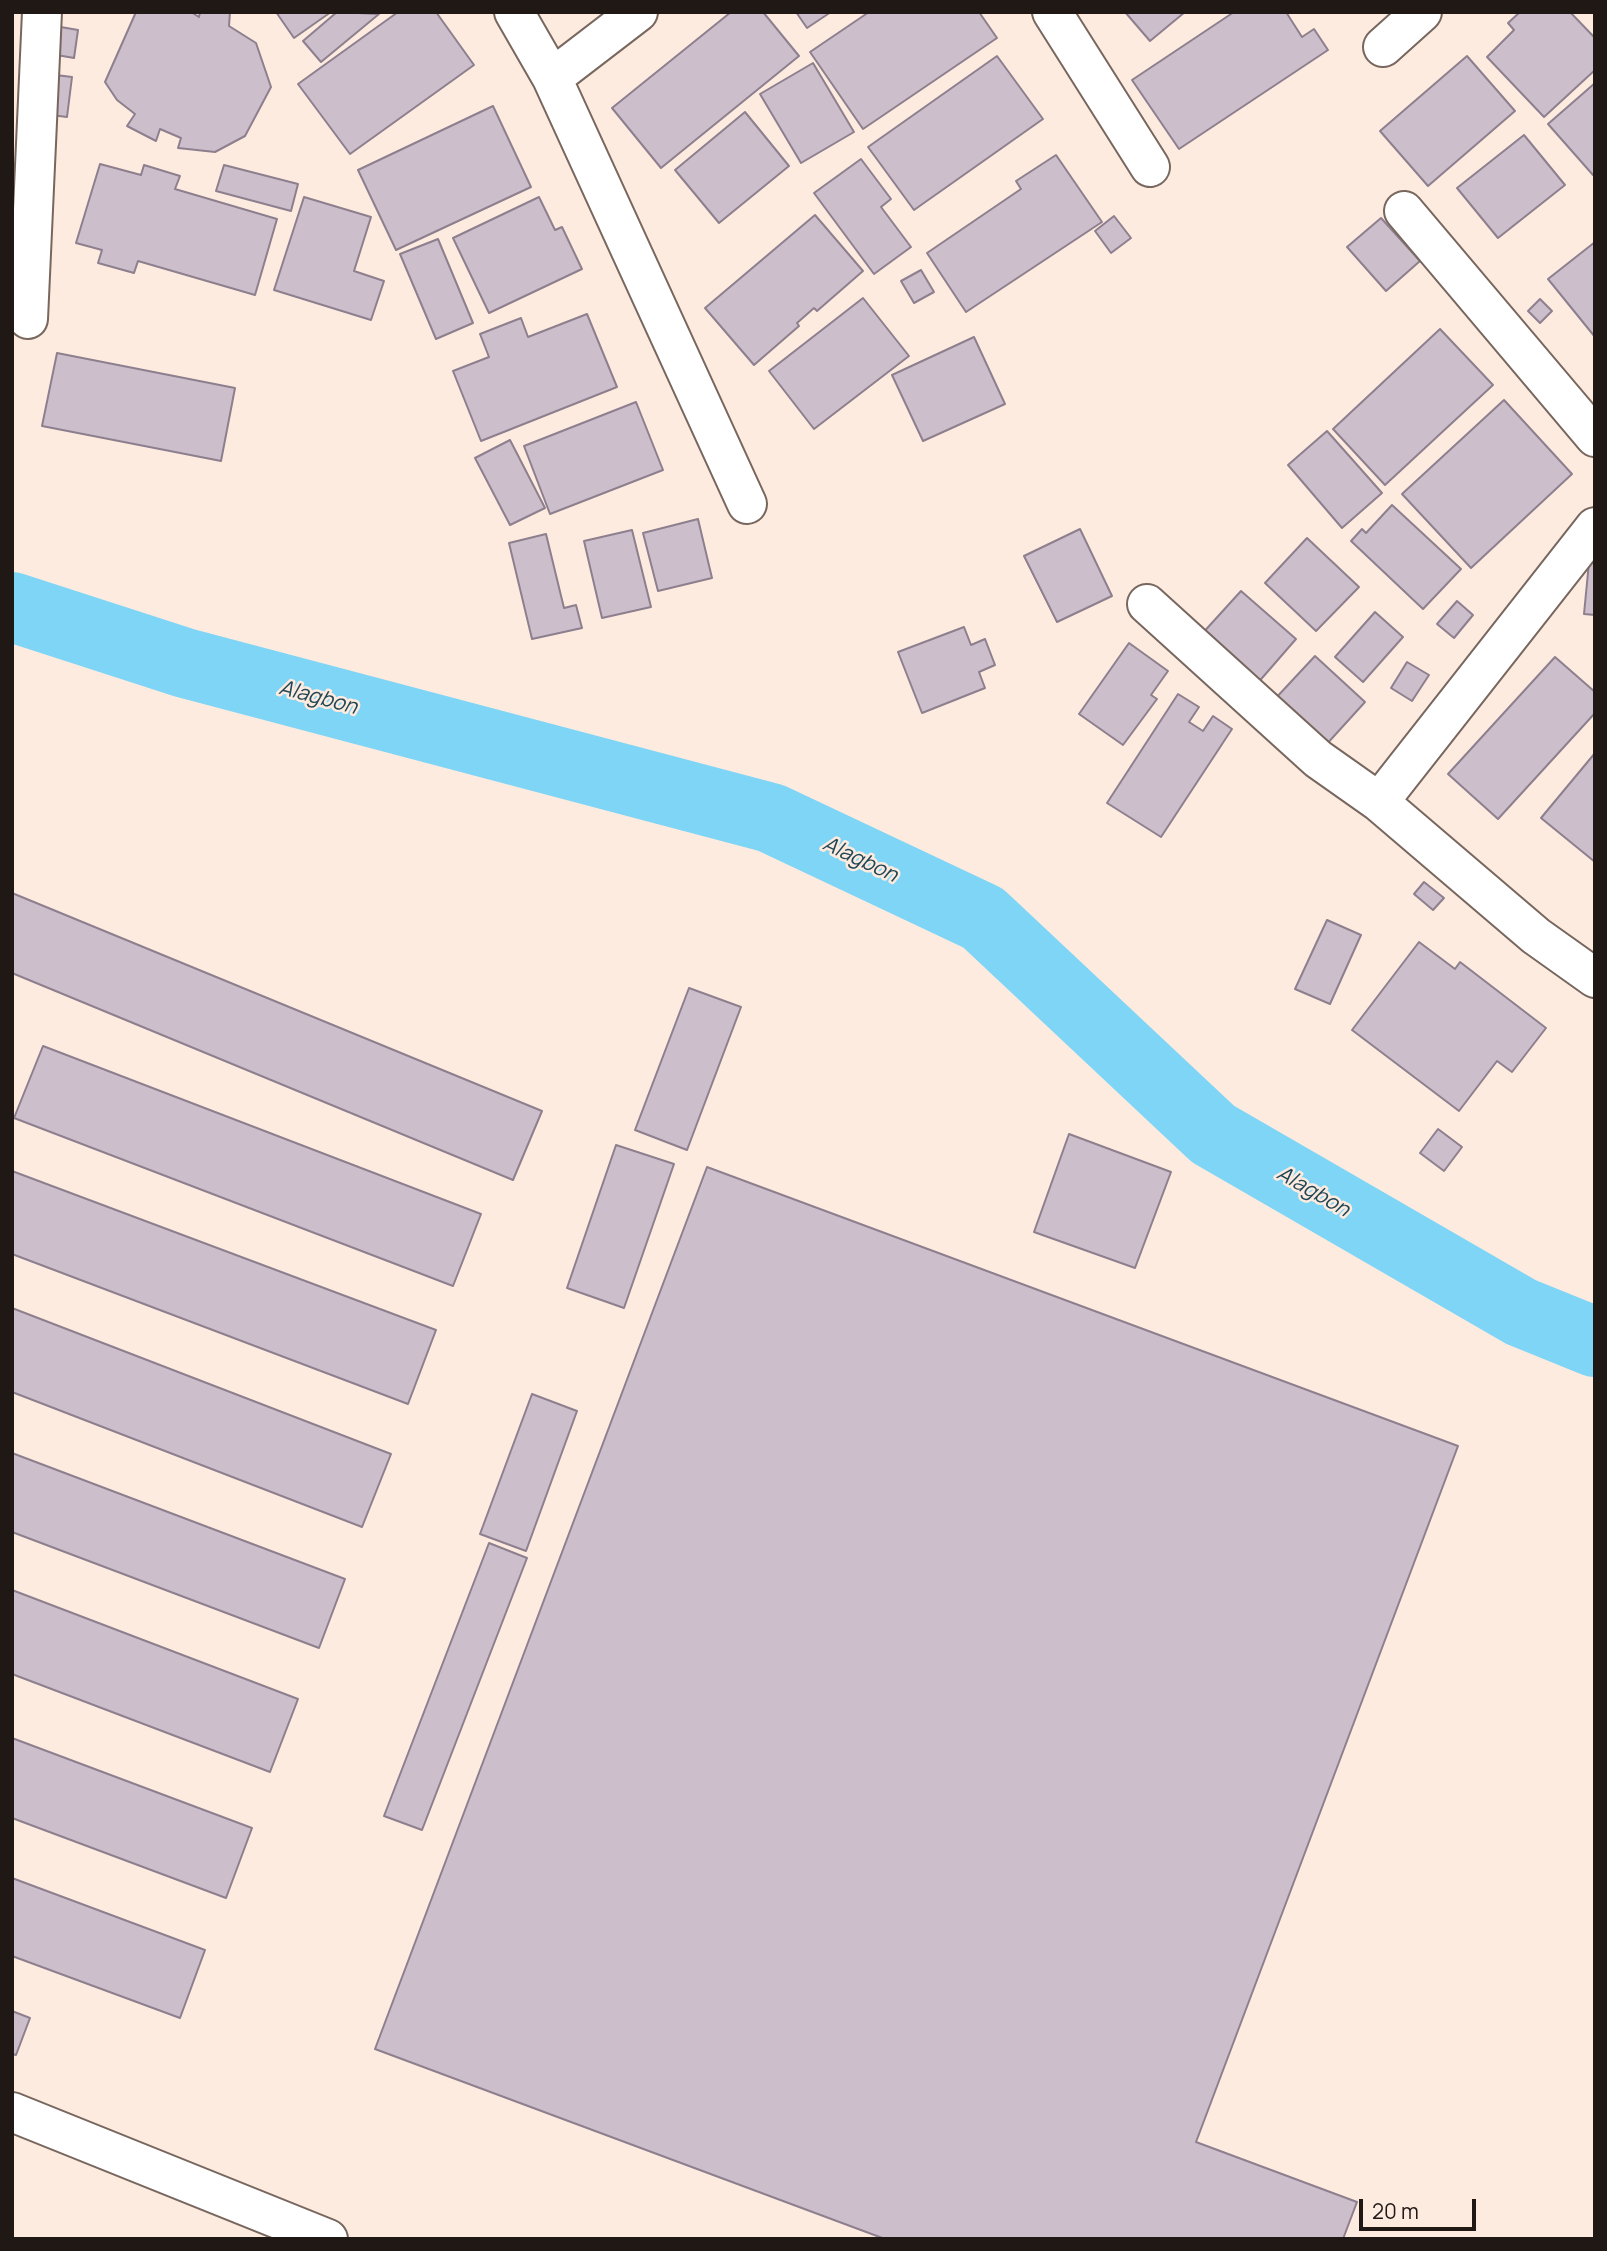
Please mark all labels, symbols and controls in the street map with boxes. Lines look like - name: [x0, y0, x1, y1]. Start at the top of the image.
- water label: Alagbon: [276, 676, 360, 720]
- water label: Alagbon: [819, 832, 901, 888]
- water label: Alagbon: [1272, 1161, 1354, 1223]
- scale bar: [1362, 2184, 1479, 2228]
- text: 20 m: [1372, 2197, 1419, 2225]

